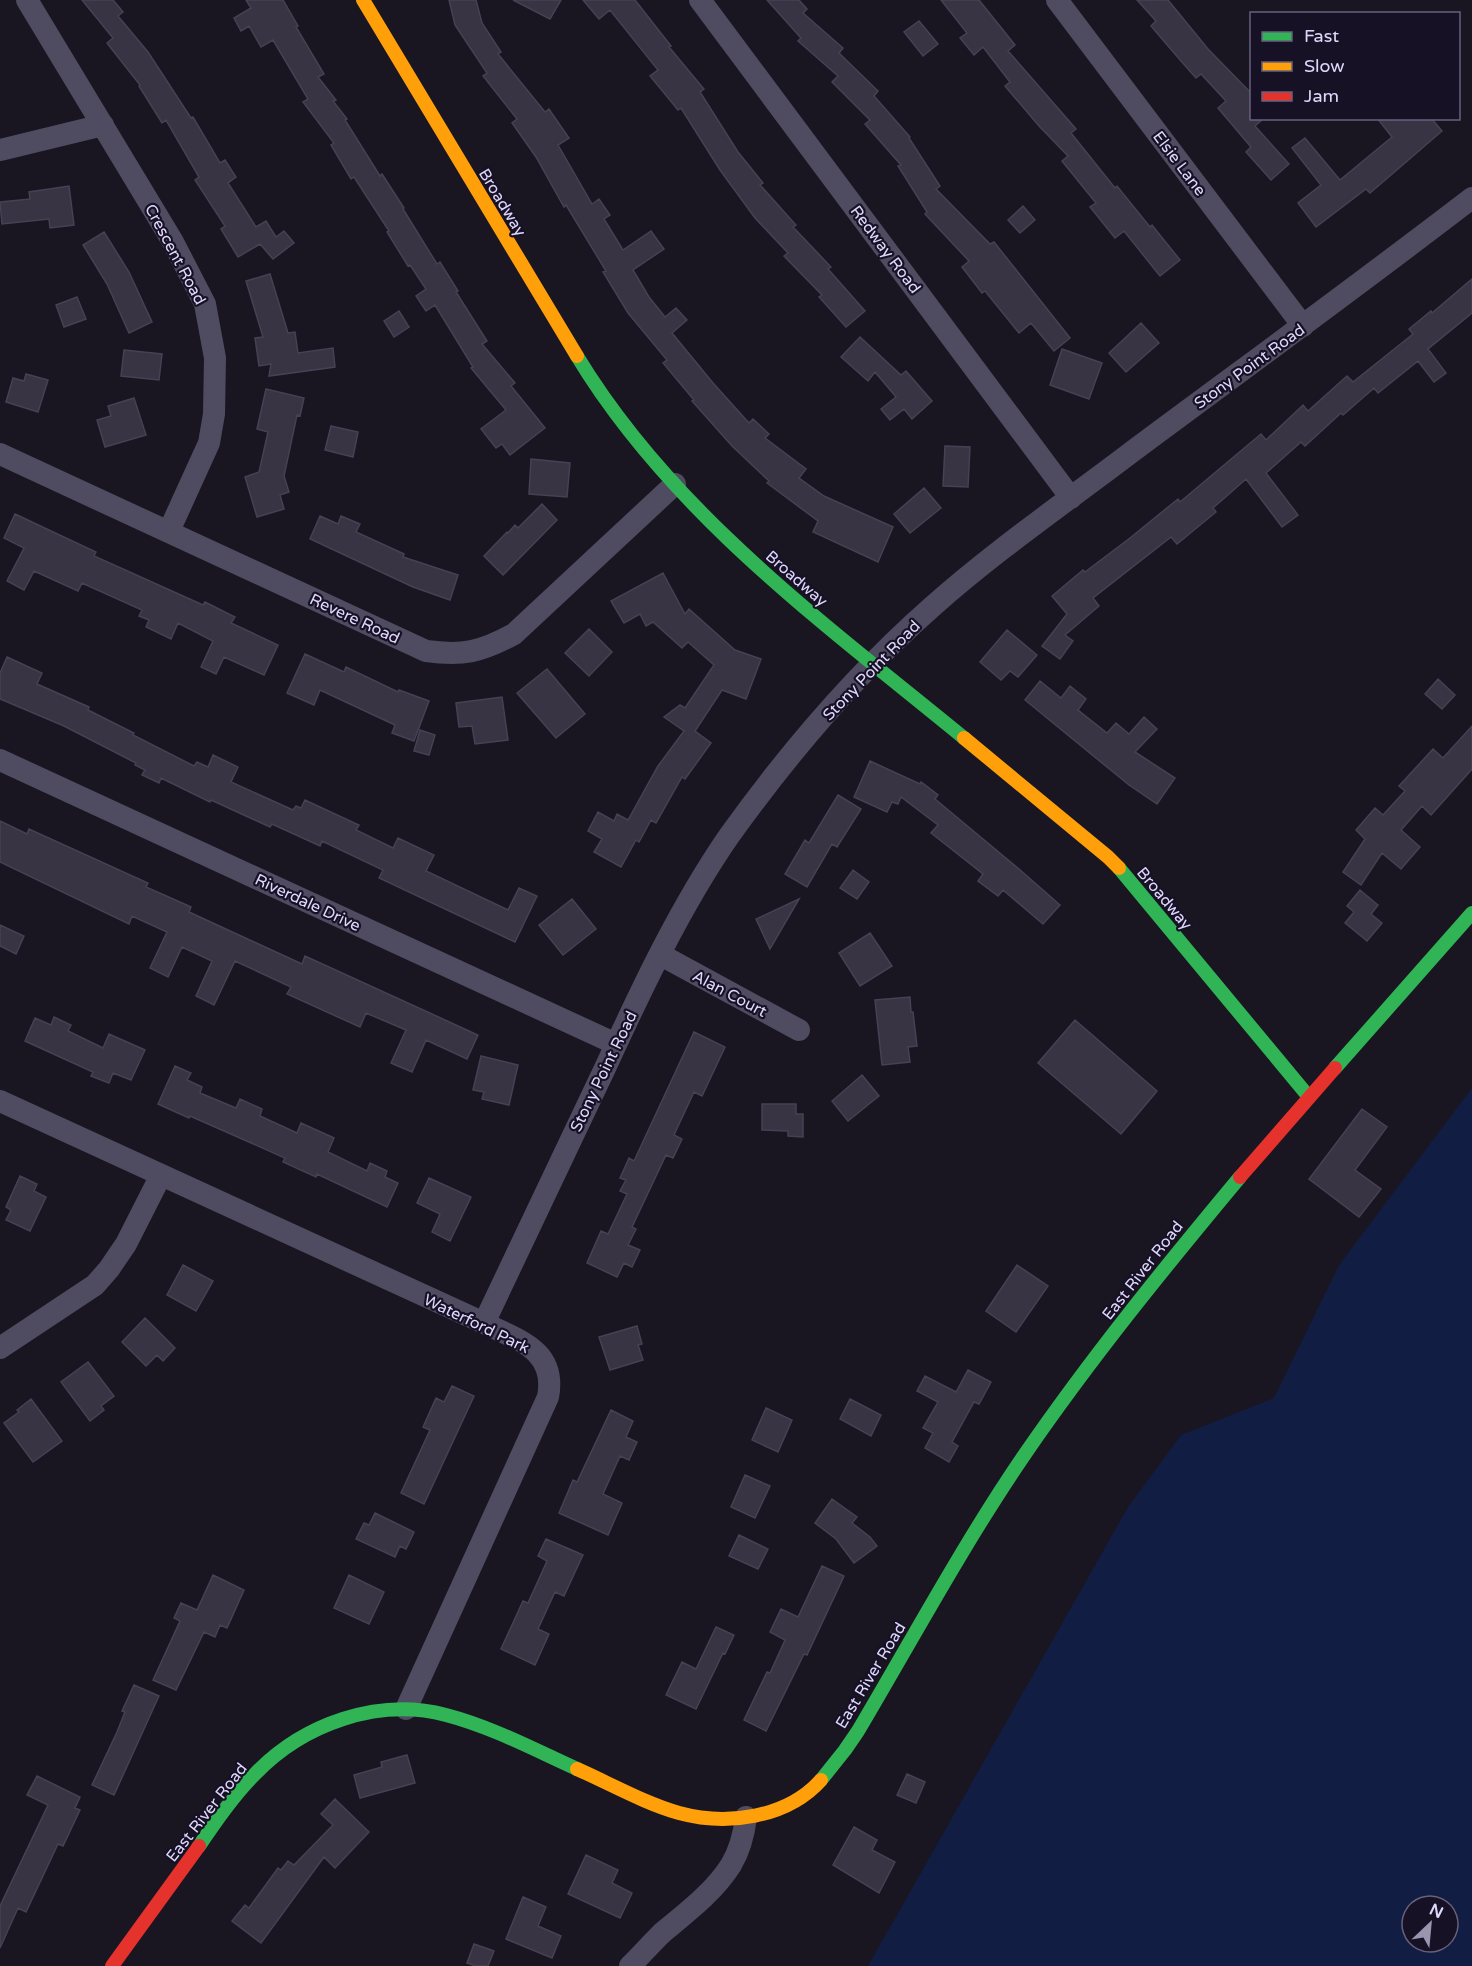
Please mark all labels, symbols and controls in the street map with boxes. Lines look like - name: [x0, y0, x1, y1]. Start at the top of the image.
- legend: [1250, 12, 1460, 120]
- text: Fast: [1304, 25, 1339, 47]
- text: Slow: [1304, 55, 1345, 77]
- text: Jam: [1304, 85, 1339, 107]
- street label: Elsie Lane: [1148, 127, 1210, 200]
- street label: Broadway: [474, 165, 530, 240]
- street label: Crescent Road: [140, 201, 210, 308]
- street label: Redway Road: [846, 202, 925, 298]
- street label: Stony Point Road: [1190, 320, 1309, 414]
- street label: Broadway: [761, 546, 832, 611]
- street label: Revere Road: [306, 589, 403, 648]
- street label: Stony Point Road: [819, 616, 925, 725]
- street label: Broadway: [1132, 863, 1196, 934]
- street label: Riverdale Drive: [252, 870, 364, 936]
- street label: Alan Court: [689, 966, 770, 1022]
- street label: Stony Point Road: [566, 1008, 642, 1135]
- street label: East River Road: [1098, 1217, 1188, 1324]
- street label: Waterford Park: [420, 1290, 533, 1358]
- street label: East River Road: [831, 1619, 910, 1732]
- street label: East River Road: [162, 1759, 252, 1866]
- north arrow: [1400, 1894, 1460, 1954]
- text: N: [1426, 1900, 1446, 1923]

